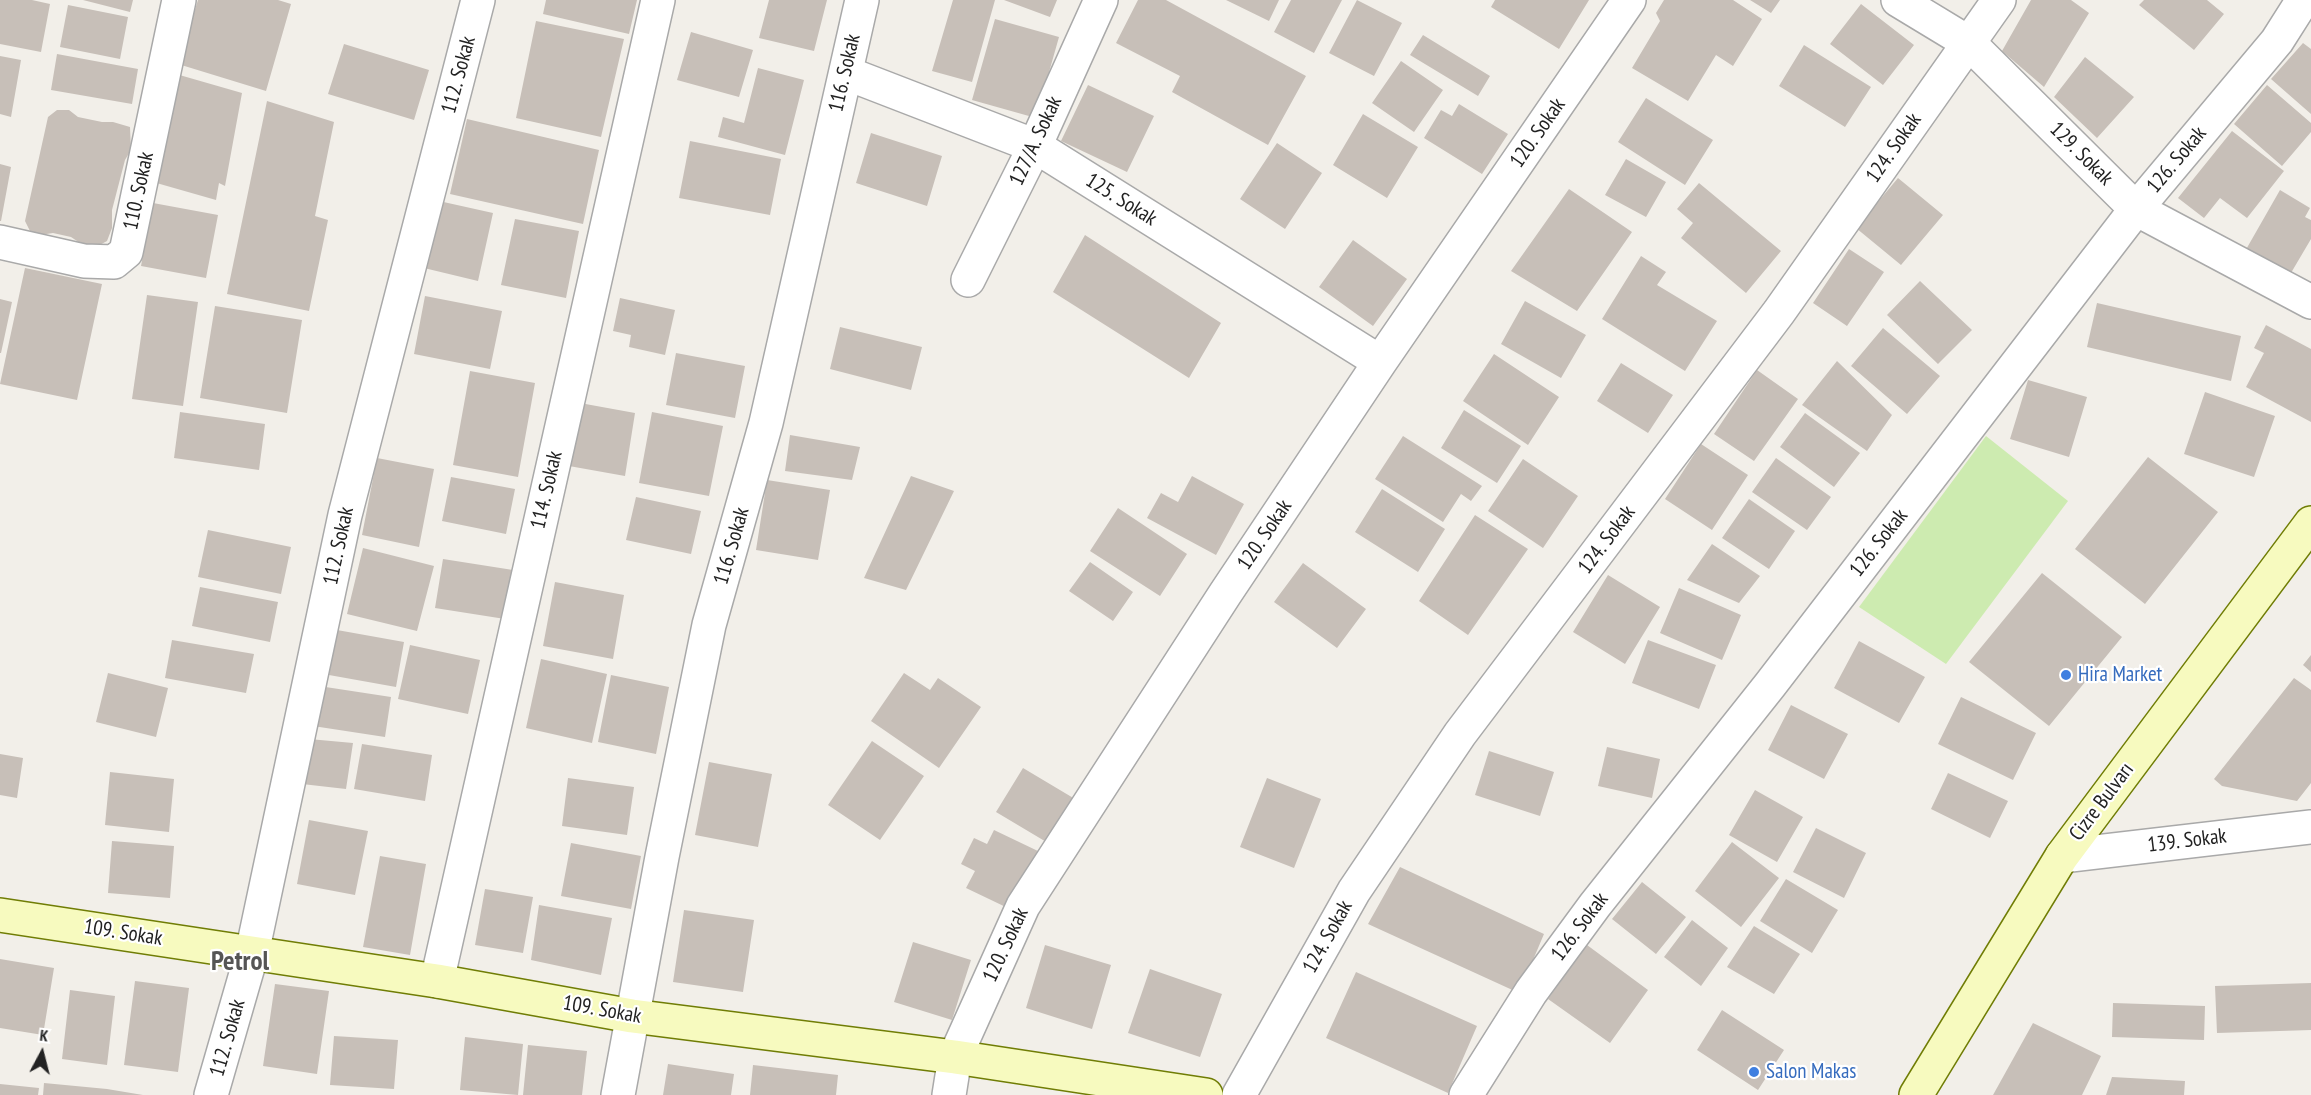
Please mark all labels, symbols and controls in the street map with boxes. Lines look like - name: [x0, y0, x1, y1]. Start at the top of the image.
- street label: 116. Sokak: [824, 32, 866, 114]
- street label: 112. Sokak: [437, 33, 481, 117]
- street label: 127/A. Sokak: [1004, 92, 1068, 190]
- street label: 120. Sokak: [1505, 93, 1571, 173]
- street label: 124. Sokak: [1861, 108, 1927, 188]
- street label: 129. Sokak: [2044, 117, 2118, 191]
- street label: 126. Sokak: [2142, 122, 2212, 198]
- street label: 110. Sokak: [118, 150, 160, 232]
- street label: 125. Sokak: [1081, 168, 1161, 232]
- street label: 114. Sokak: [526, 449, 568, 531]
- street label: 120. Sokak: [1232, 495, 1298, 575]
- street label: 124. Sokak: [1573, 501, 1641, 579]
- street label: 116. Sokak: [709, 504, 755, 588]
- street label: 126. Sokak: [1845, 504, 1913, 582]
- street label: 112. Sokak: [318, 505, 360, 587]
- place label: Hira Market: [2078, 662, 2162, 688]
- marker: Hira Market: [2059, 668, 2073, 682]
- street label: Cizre Bulvarı: [2064, 758, 2140, 846]
- street label: 139. Sokak: [2146, 824, 2228, 858]
- street label: 126. Sokak: [1546, 888, 1614, 966]
- street label: 124. Sokak: [1298, 896, 1358, 978]
- street label: 120. Sokak: [978, 904, 1034, 986]
- street label: 109. Sokak: [82, 914, 164, 952]
- district label: Petrol: [211, 946, 269, 978]
- street label: 109. Sokak: [561, 991, 643, 1029]
- street label: 112. Sokak: [205, 996, 251, 1080]
- north arrow: [12, 1023, 72, 1083]
- text: K: [39, 1025, 50, 1046]
- place label: Salon Makas: [1766, 1059, 1856, 1085]
- marker: Salon Makas: [1747, 1065, 1761, 1079]

